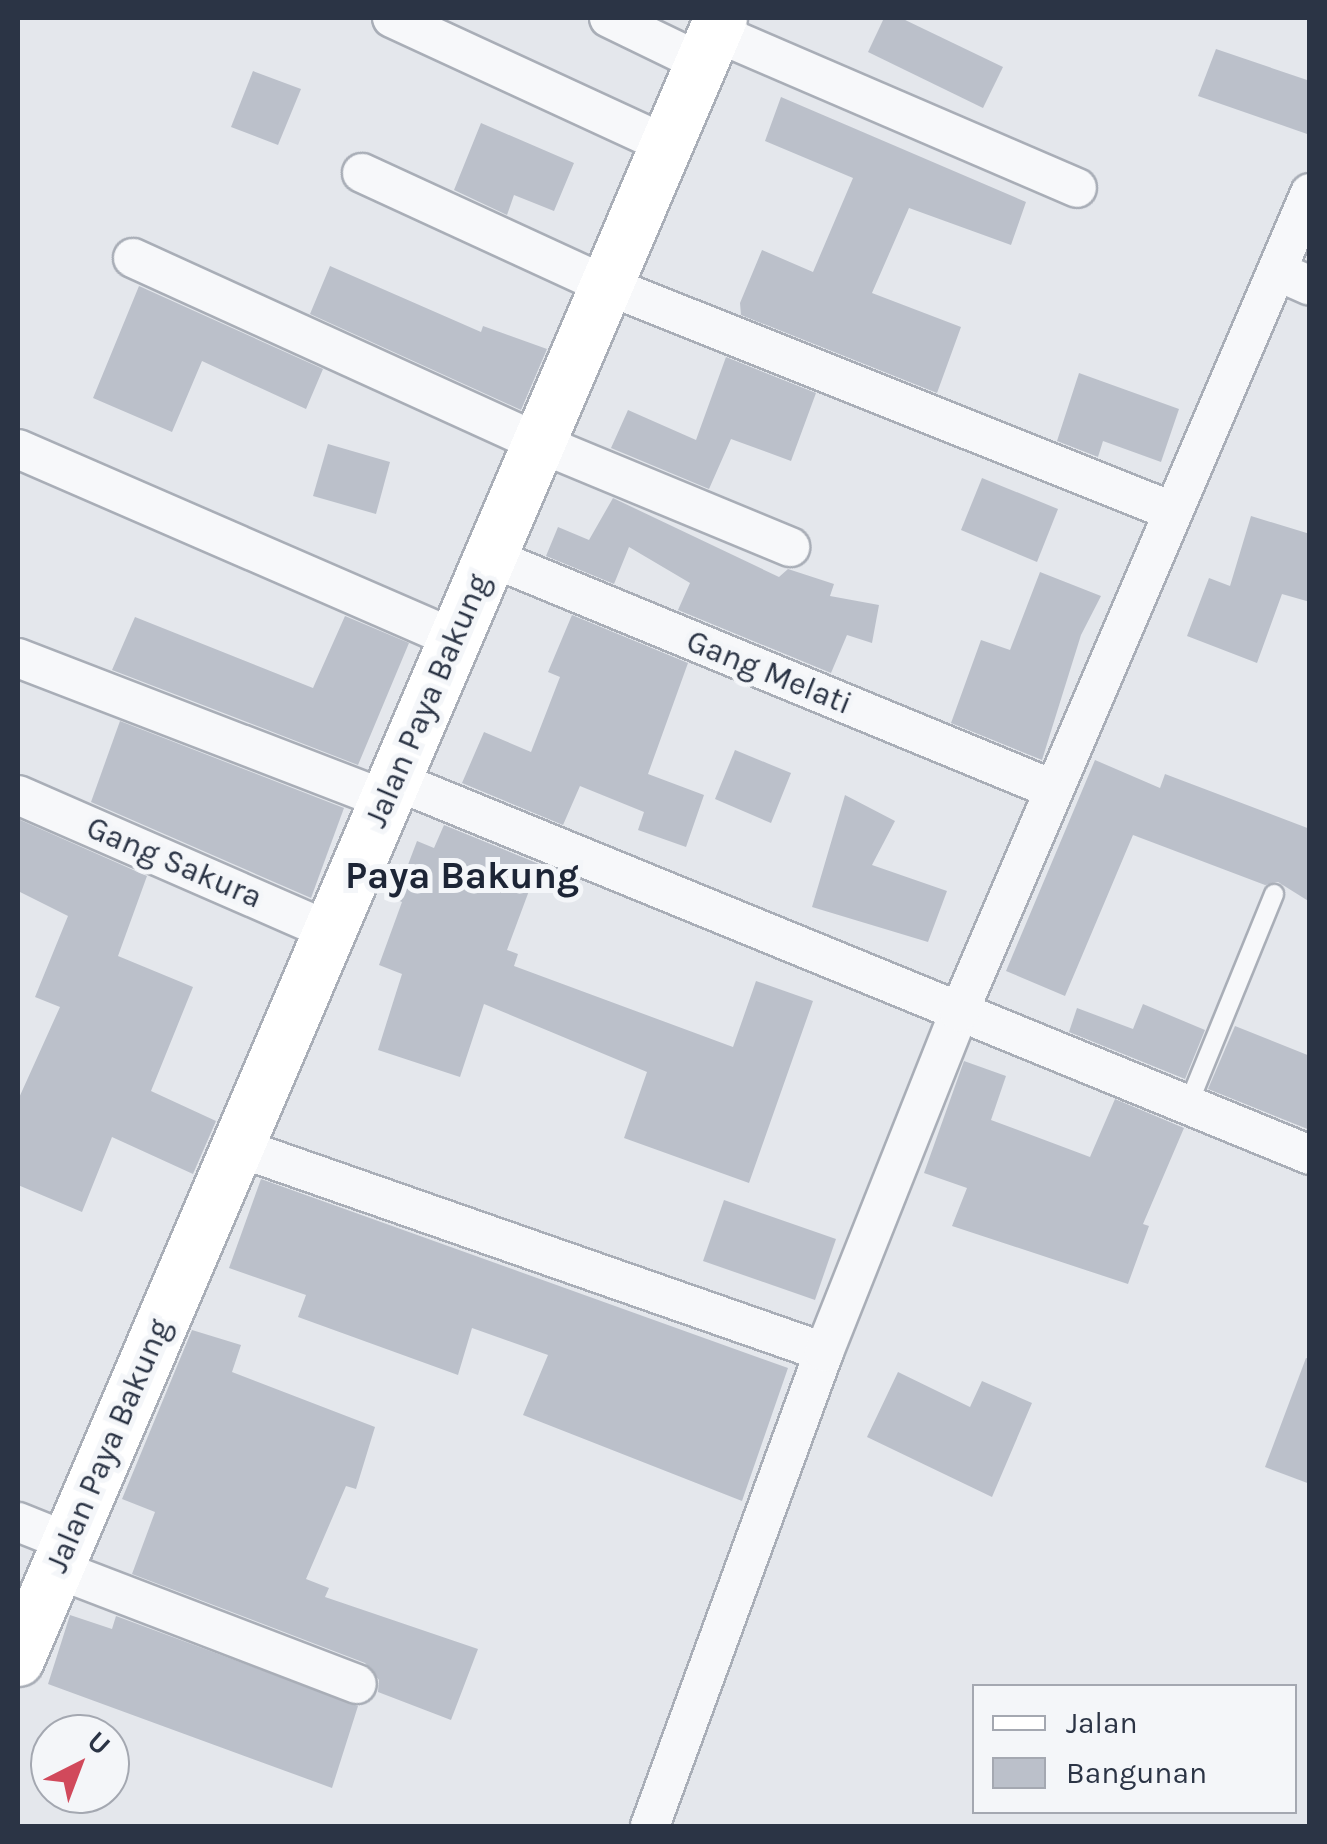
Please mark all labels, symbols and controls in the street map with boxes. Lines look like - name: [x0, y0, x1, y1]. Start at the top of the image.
- street label: Jalan Paya Bakung: [357, 568, 499, 834]
- street label: Gang Melati: [681, 622, 857, 724]
- street label: Gang Sakura: [81, 809, 267, 917]
- district label: Paya Bakung: [345, 853, 579, 899]
- street label: Jalan Paya Bakung: [38, 1313, 180, 1579]
- legend: [972, 1684, 1297, 1814]
- text: Jalan: [1066, 1705, 1138, 1741]
- north arrow: [30, 1714, 130, 1814]
- text: U: [81, 1724, 117, 1762]
- text: Bangunan: [1066, 1755, 1207, 1791]

